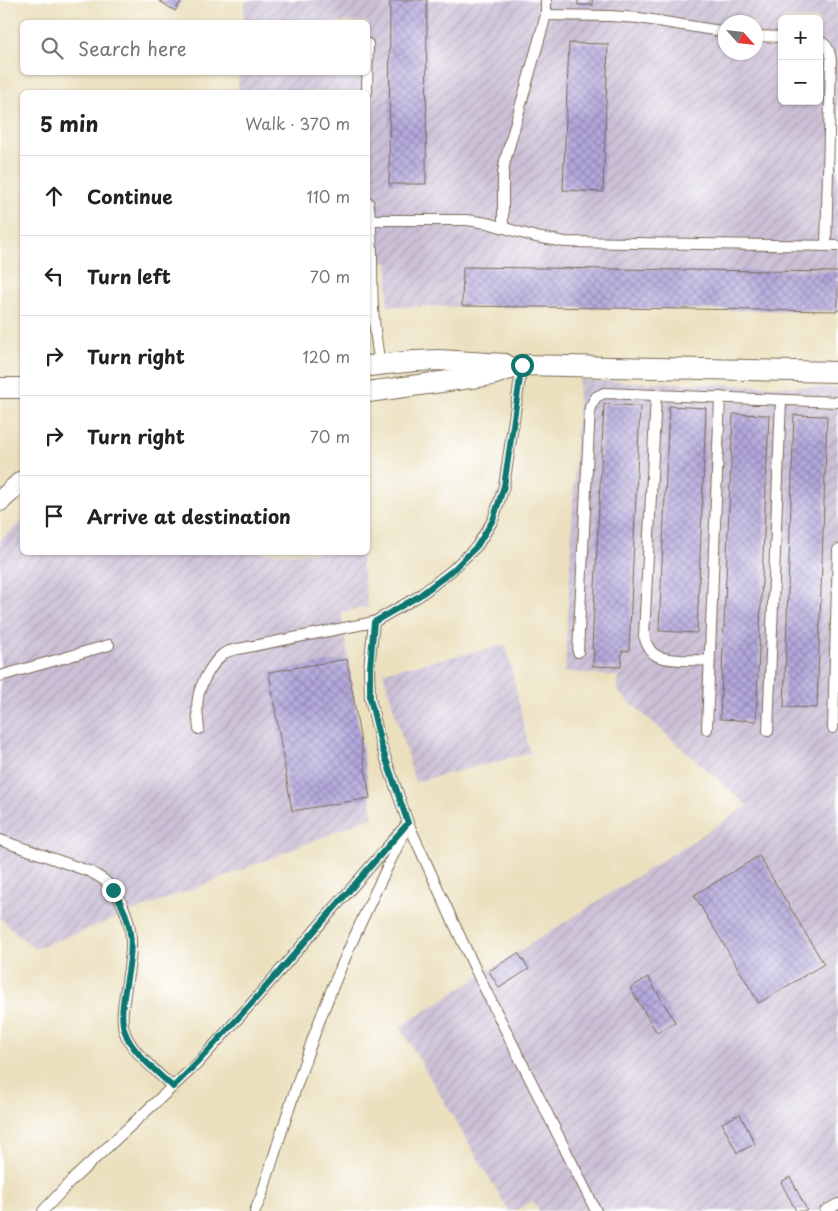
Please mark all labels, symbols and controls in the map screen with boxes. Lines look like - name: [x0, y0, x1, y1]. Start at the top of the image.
- north arrow: [718, 15, 763, 60]
- map controls: [778, 15, 823, 105]
- button: +: [778, 15, 823, 60]
- search box: [20, 20, 370, 75]
- icon: search: [38, 34, 66, 62]
- text: Search here: [78, 34, 187, 62]
- button: −: [778, 60, 823, 105]
- text: 5 min: [40, 107, 98, 139]
- text: Walk · 370 m: [245, 111, 350, 135]
- icon: ahead: [40, 182, 68, 210]
- text: Continue: [87, 182, 173, 210]
- text: 110 m: [307, 184, 350, 208]
- icon: left: [40, 262, 68, 290]
- text: Turn left: [87, 262, 171, 290]
- text: 70 m: [310, 264, 350, 288]
- icon: right: [40, 342, 68, 370]
- text: Turn right: [87, 342, 185, 370]
- text: 120 m: [303, 344, 350, 368]
- route start: [511, 354, 534, 377]
- icon: right: [40, 422, 68, 450]
- text: Turn right: [87, 422, 185, 450]
- text: 70 m: [310, 424, 350, 448]
- icon: arrive: [40, 502, 68, 530]
- text: Arrive at destination: [87, 502, 291, 530]
- route end: [102, 879, 125, 902]

